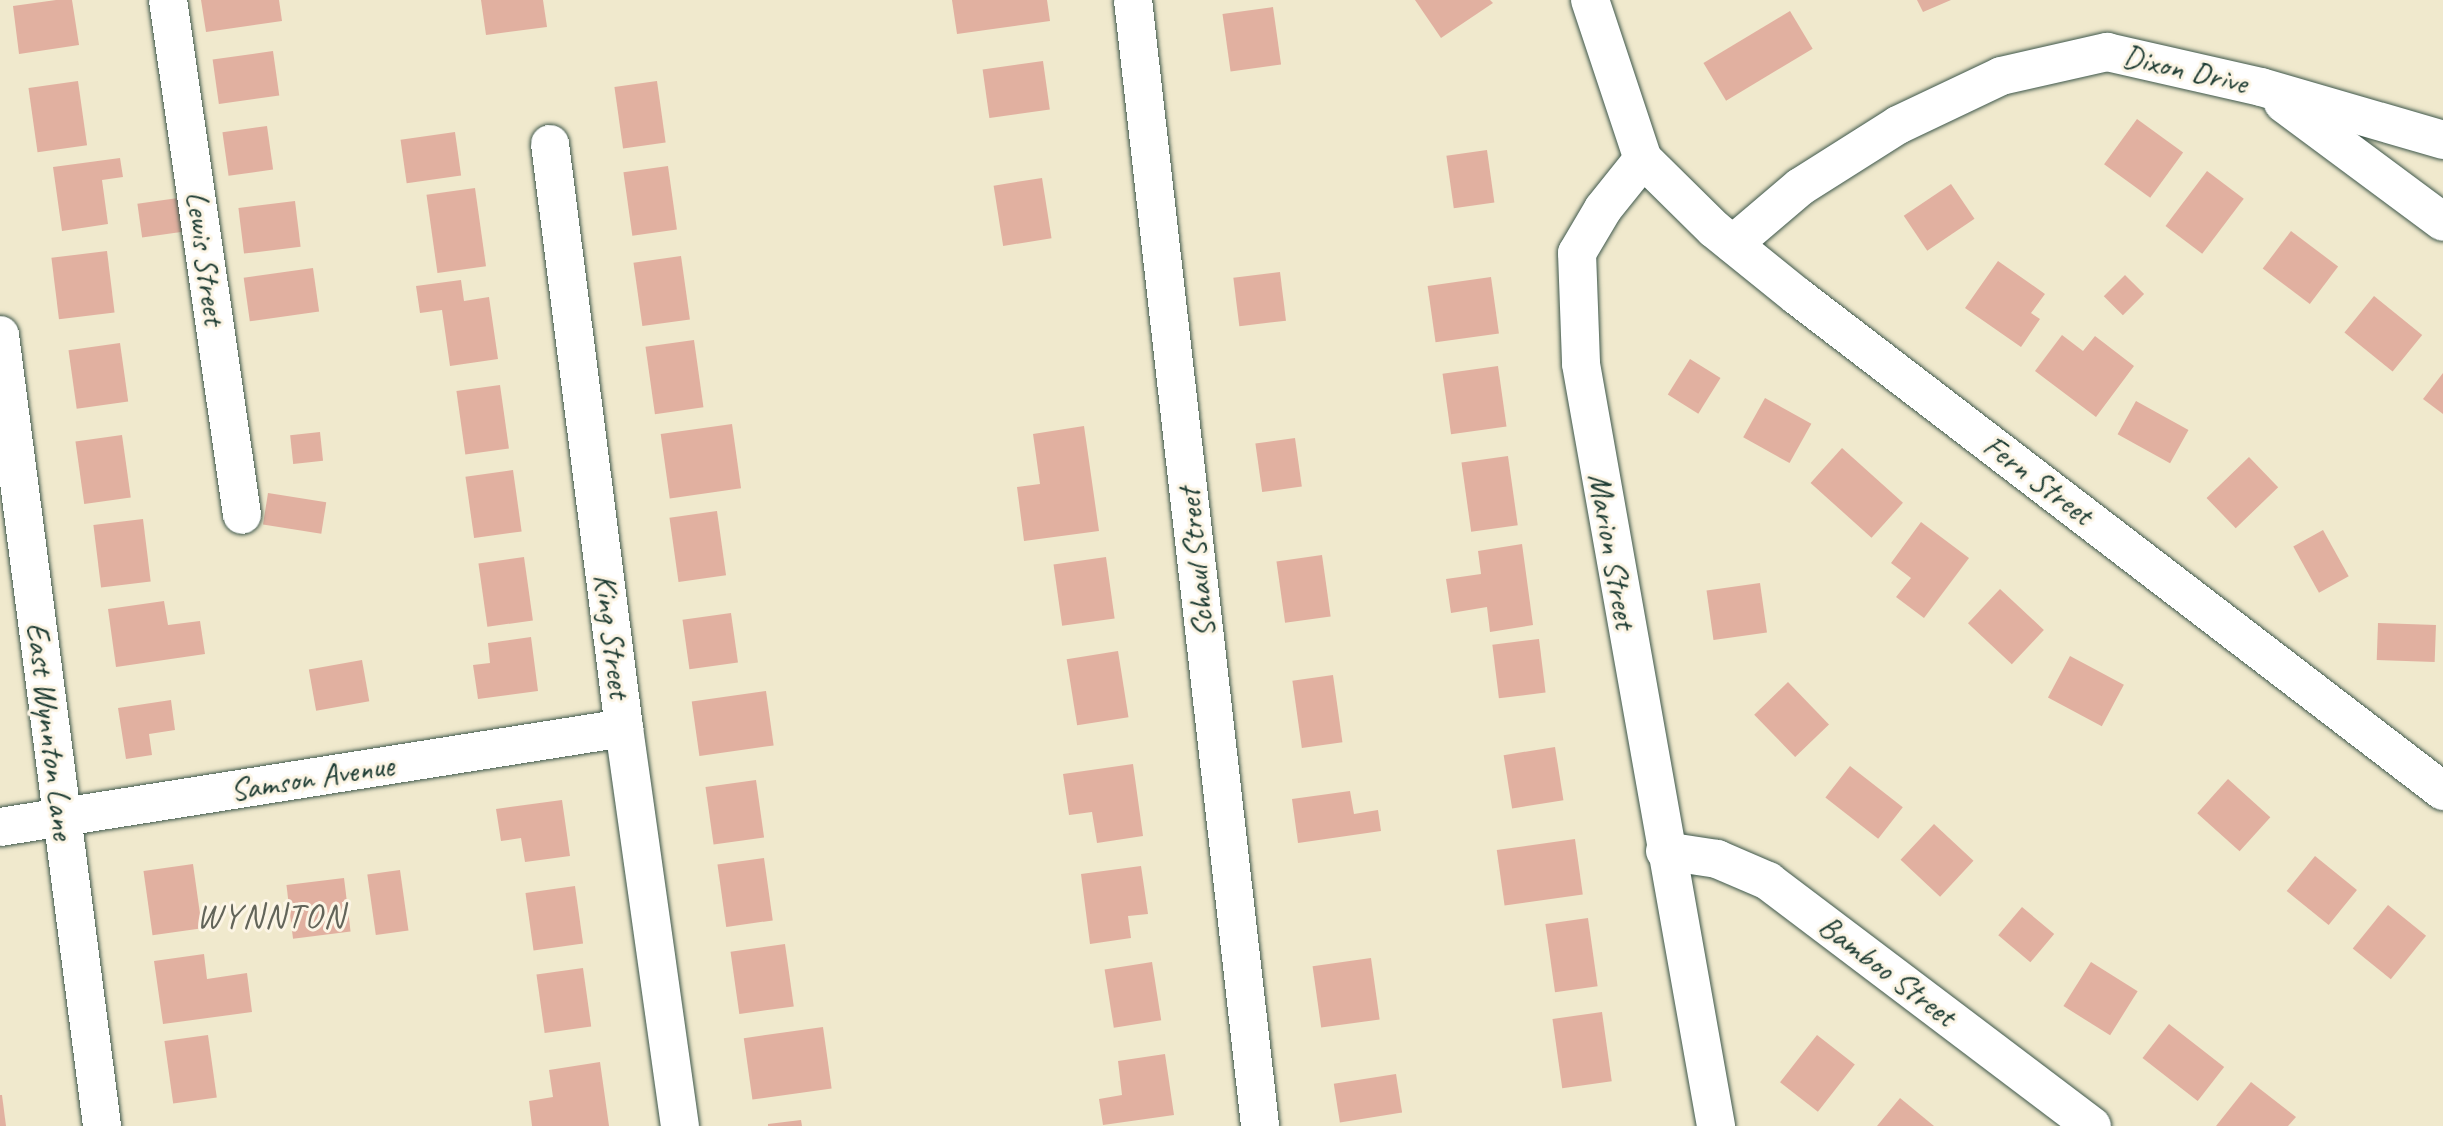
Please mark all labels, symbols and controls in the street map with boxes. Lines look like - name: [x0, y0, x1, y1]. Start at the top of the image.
- street label: Dixon Drive: [2119, 37, 2251, 103]
- street label: Lewis Street: [177, 189, 233, 327]
- street label: Fern Street: [1975, 426, 2101, 534]
- street label: Marion Street: [1579, 470, 1645, 632]
- street label: Schaul Street: [1170, 487, 1224, 639]
- street label: King Street: [585, 571, 639, 701]
- street label: East Wynnton Lane: [18, 619, 82, 843]
- street label: Samson Avenue: [228, 746, 396, 810]
- district label: WYNNTON: [198, 896, 344, 936]
- street label: Bamboo Street: [1811, 907, 1963, 1035]

